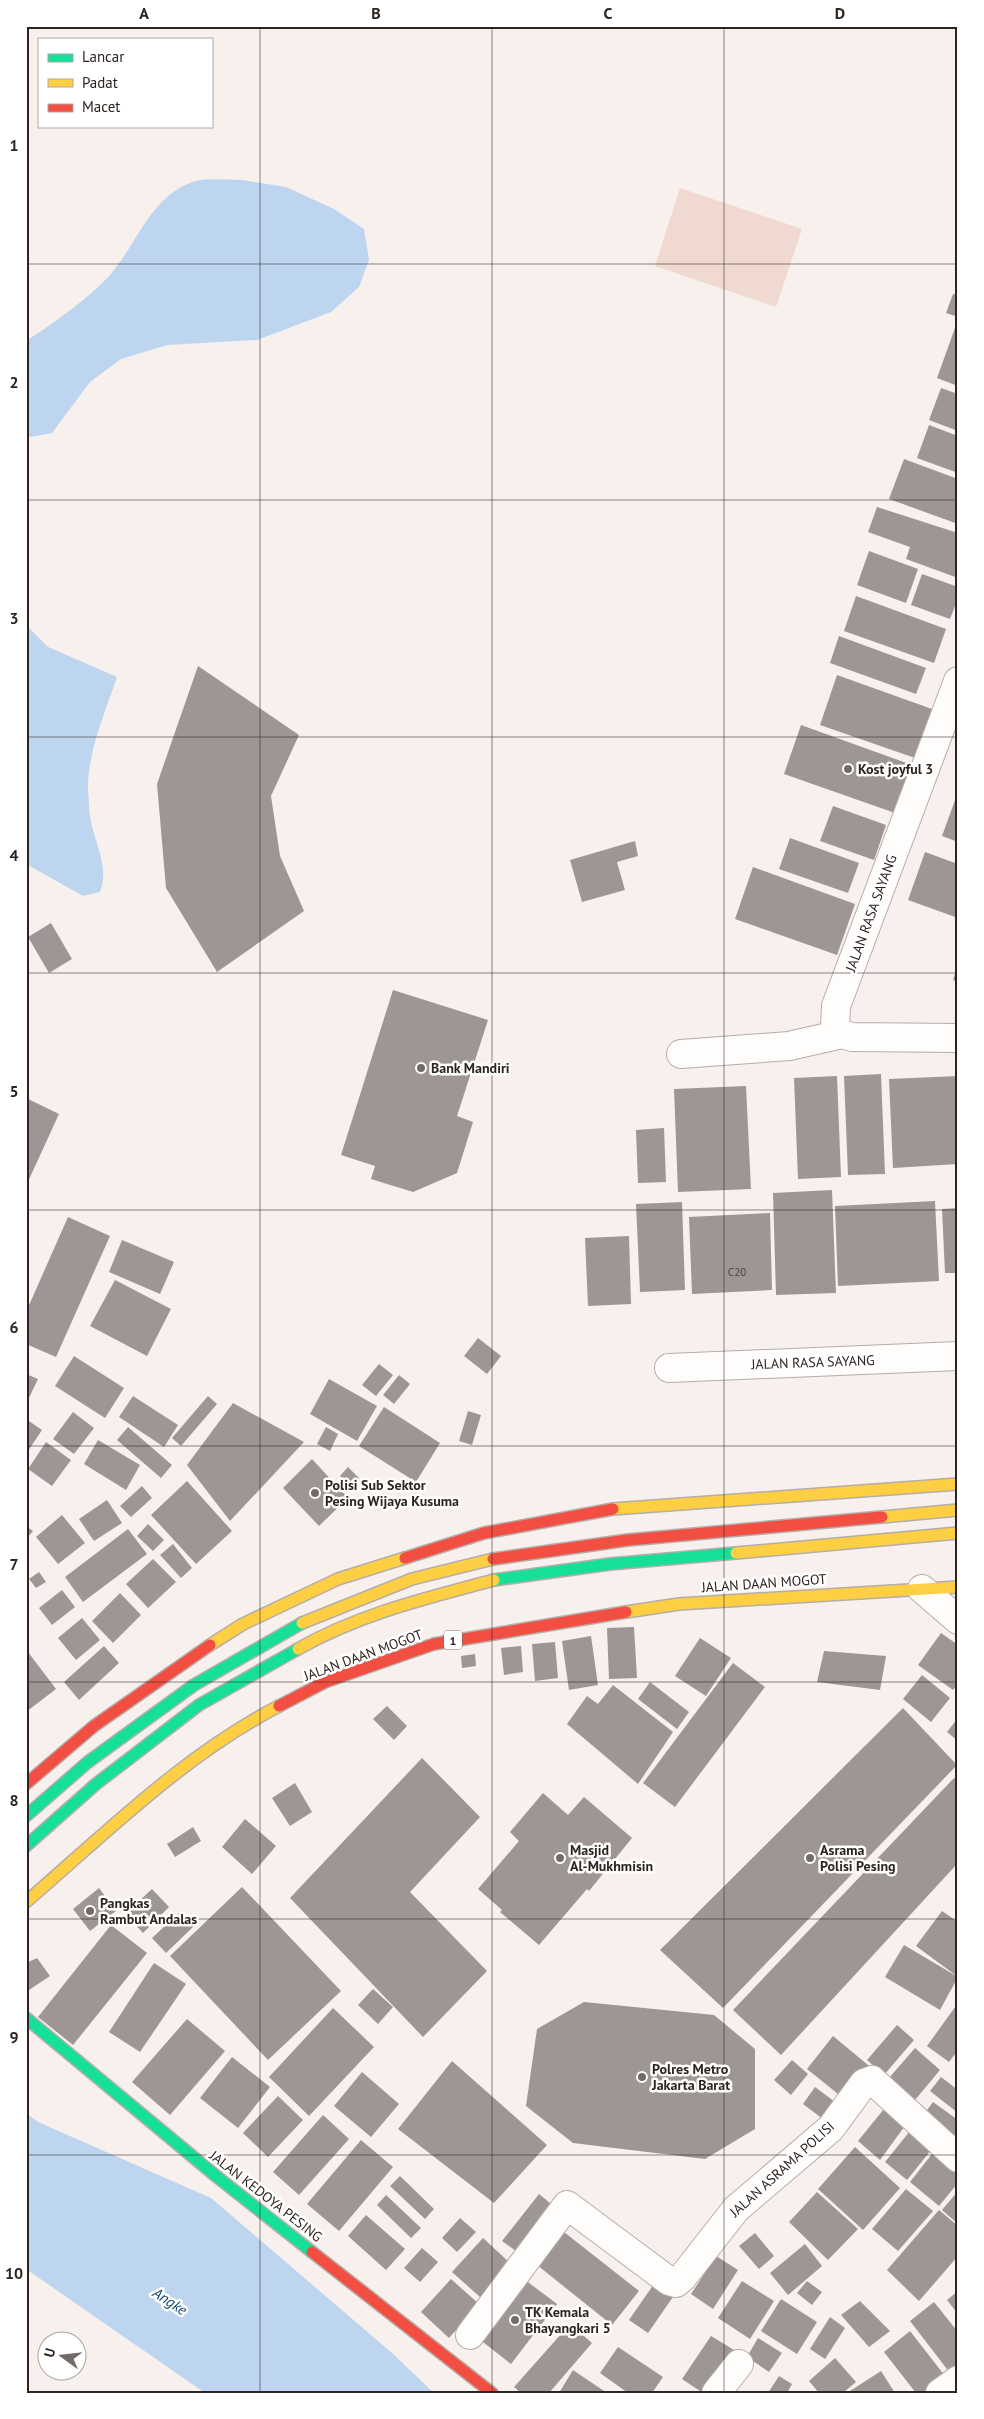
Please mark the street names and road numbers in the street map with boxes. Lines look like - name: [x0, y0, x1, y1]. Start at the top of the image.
- street label: JALAN RASA SAYANG: [841, 852, 901, 975]
- street label: JALAN RASA SAYANG: [750, 1351, 875, 1373]
- street label: JALAN DAAN MOGOT: [700, 1570, 827, 1596]
- street label: JALAN DAAN MOGOT: [300, 1625, 425, 1685]
- road number: 1: [444, 1630, 462, 1650]
- street label: JALAN ASRAMA POLISI: [725, 2117, 838, 2221]
- street label: JALAN KEDOYA PESING: [205, 2146, 326, 2246]

